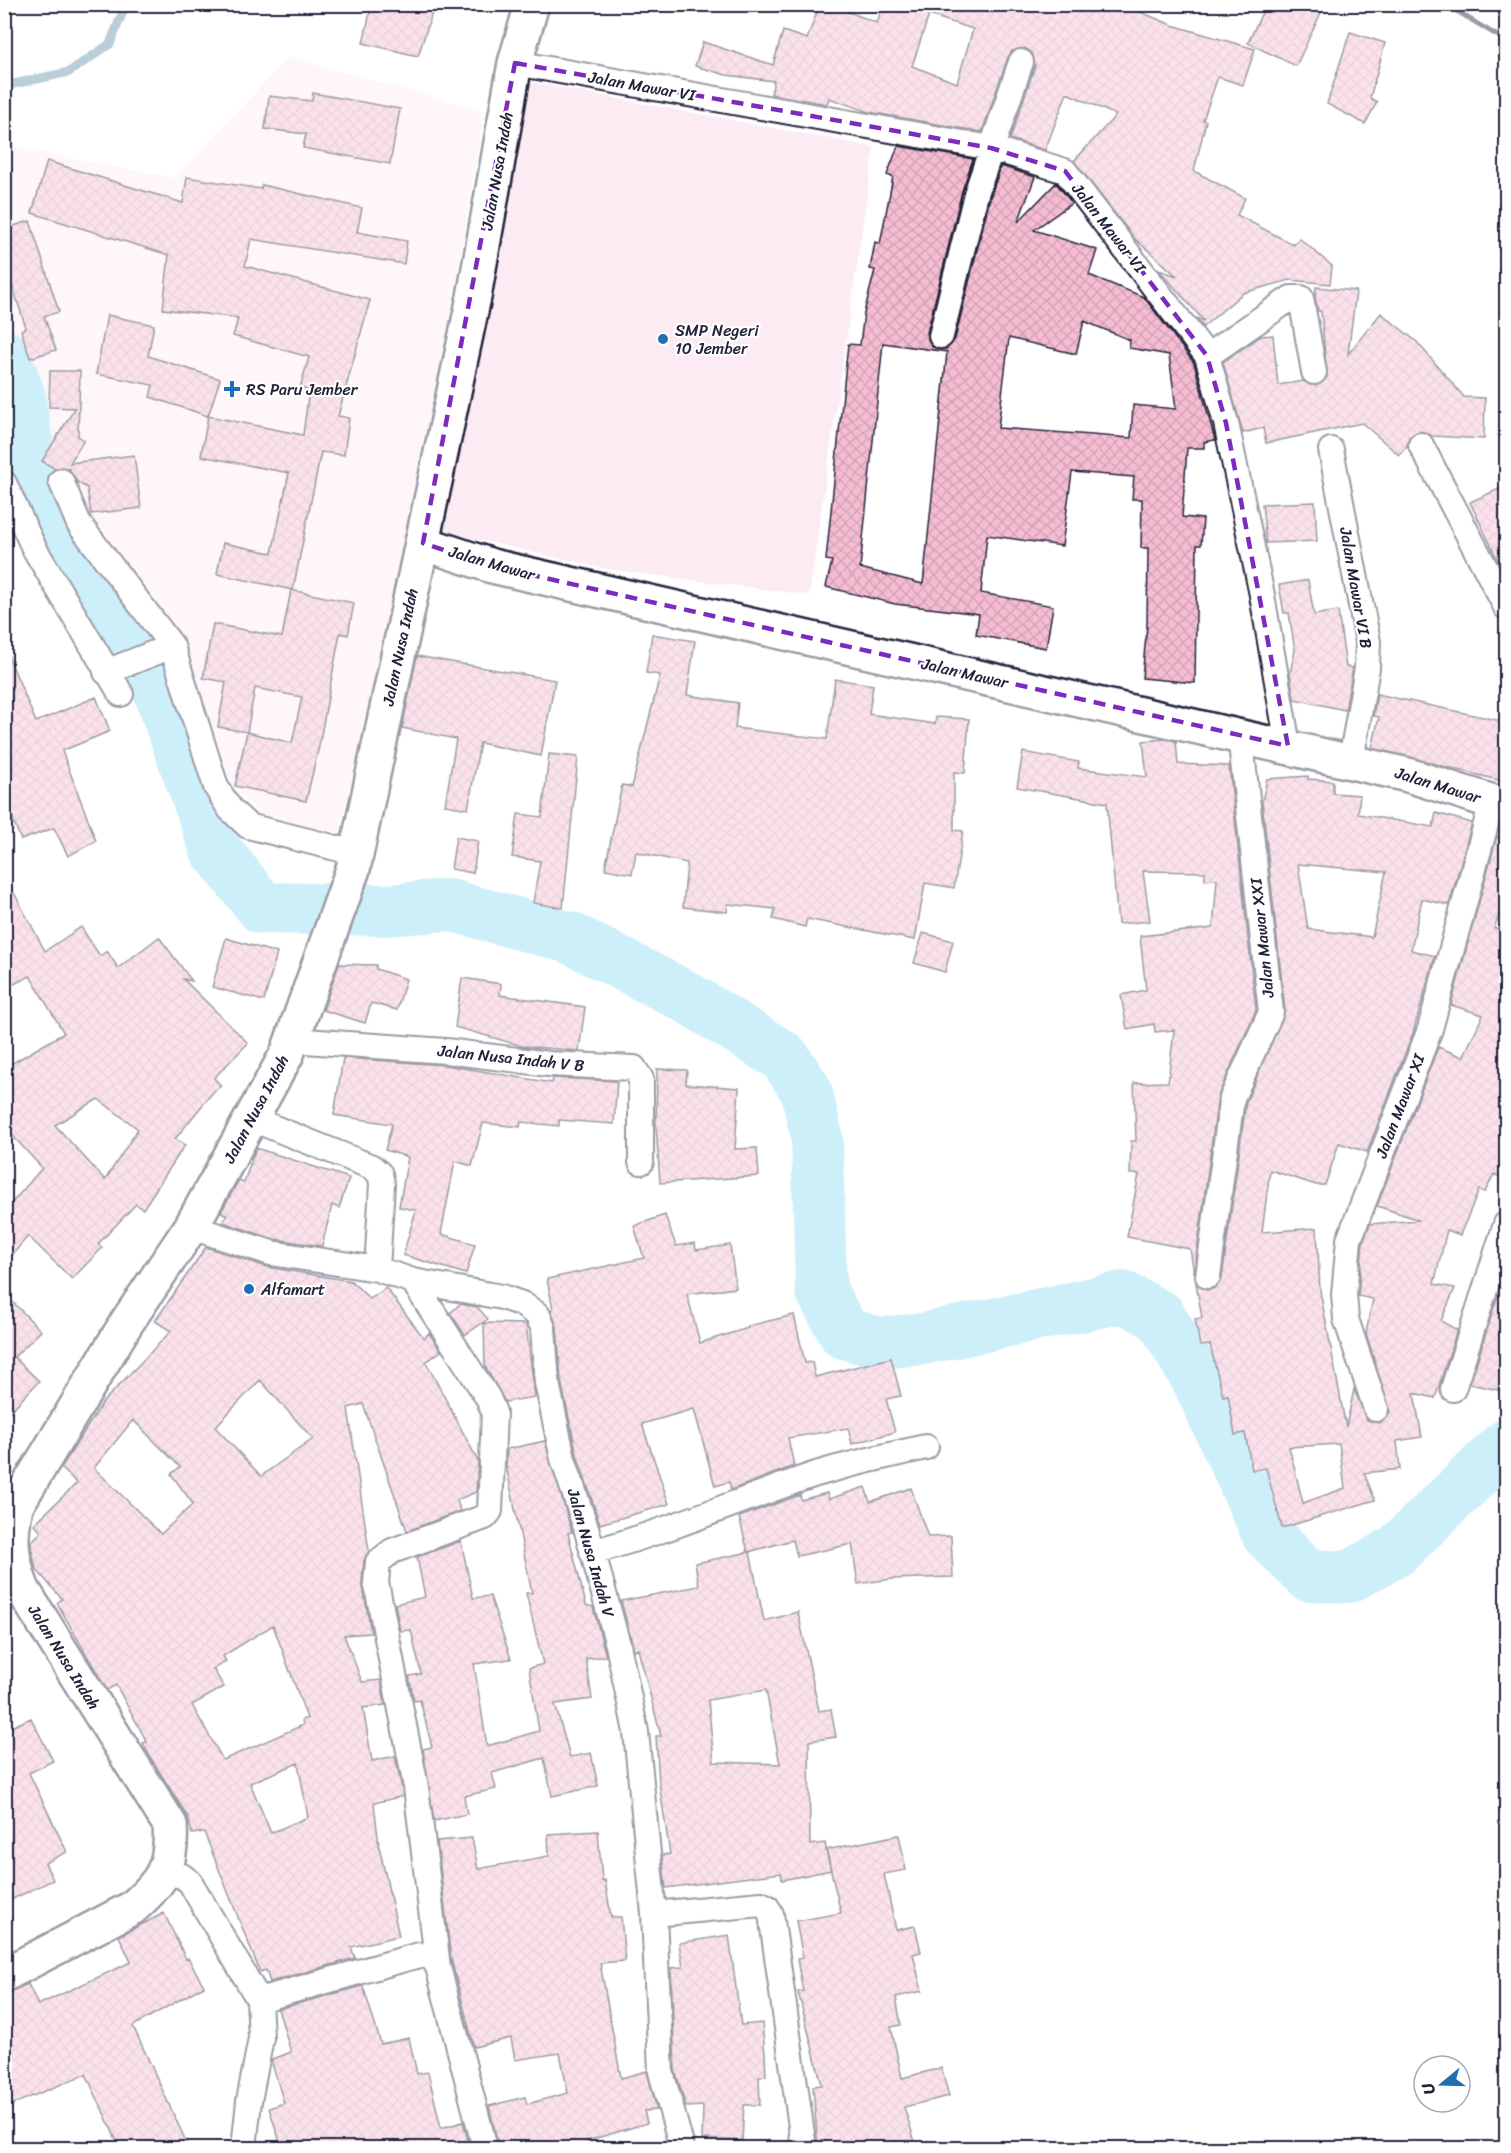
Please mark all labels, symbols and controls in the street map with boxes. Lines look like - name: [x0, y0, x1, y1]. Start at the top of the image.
- street label: Jalan Mawar VI: [585, 62, 699, 110]
- street label: Jalan Nusa Indah: [472, 110, 522, 233]
- street label: Jalan Mawar VI: [1064, 176, 1155, 281]
- place label: SMP Negeri 10 Jember: [675, 316, 759, 363]
- marker: SMP Negeri 10 Jember: [656, 332, 670, 346]
- place label: RS Paru Jember: [246, 375, 359, 404]
- marker: RS Paru Jember: [223, 380, 241, 398]
- street label: Jalan Mawar VI B: [1331, 524, 1381, 651]
- street label: Jalan Mawar: [445, 537, 540, 589]
- street label: Jalan Nusa Indah: [373, 586, 427, 709]
- street label: Jalan Mawar: [918, 649, 1013, 697]
- street label: Jalan Mawar: [1391, 758, 1486, 812]
- street label: Jalan Mawar XXI: [1241, 875, 1283, 1000]
- street label: Jalan Nusa Indah V B: [435, 1036, 586, 1080]
- street label: Jalan Mawar XI: [1367, 1048, 1434, 1163]
- street label: Jalan Nusa Indah: [215, 1050, 297, 1169]
- place label: Alfamart: [260, 1275, 325, 1304]
- marker: Alfamart: [242, 1282, 256, 1296]
- street label: Jalan Nusa Indah V: [558, 1484, 623, 1621]
- street label: Jalan Nusa Indah: [20, 1598, 108, 1715]
- north arrow: [1412, 2054, 1472, 2114]
- text: U: [1412, 2078, 1444, 2098]

